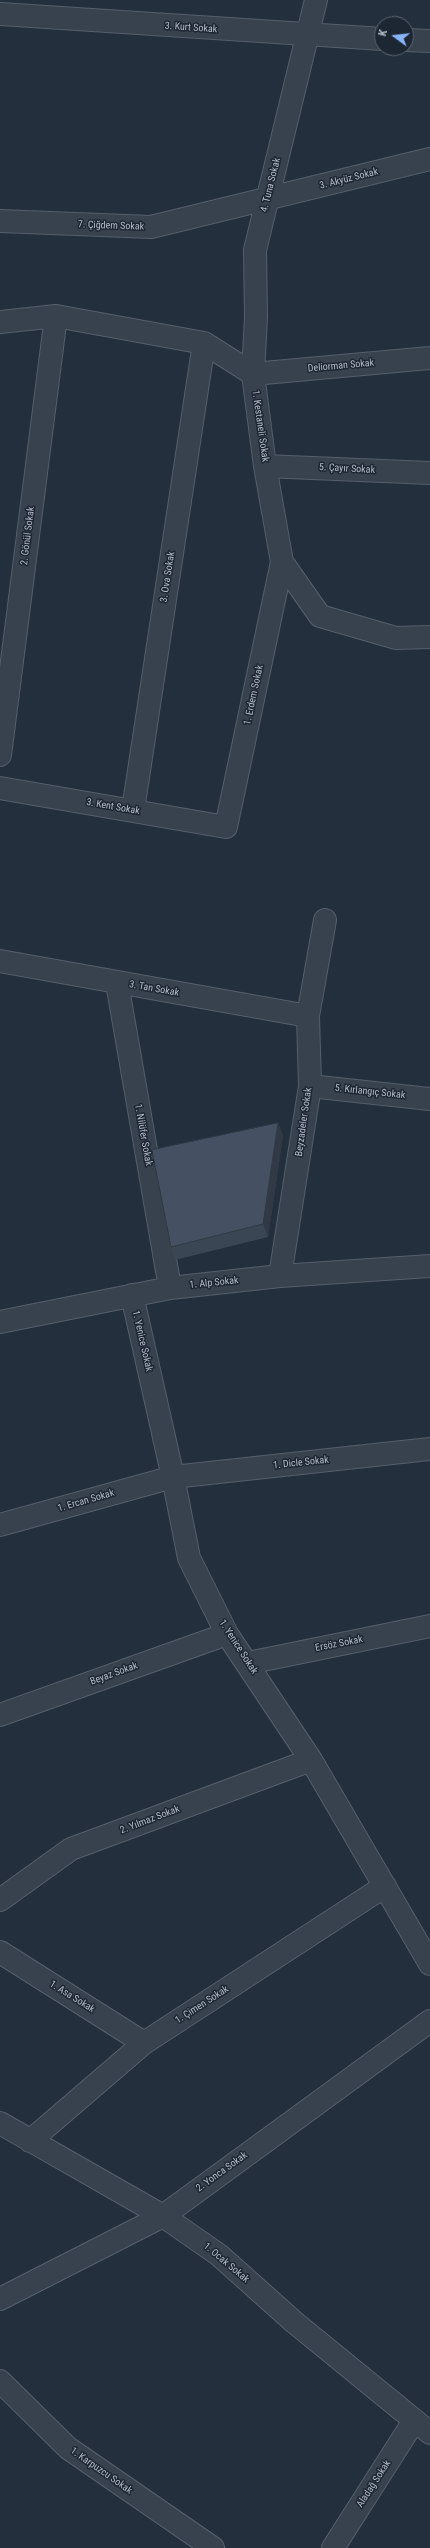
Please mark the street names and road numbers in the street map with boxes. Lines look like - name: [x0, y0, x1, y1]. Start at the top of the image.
- street label: 3. Kurt Sokak: [164, 20, 218, 36]
- street label: 4. Tuna Sokak: [258, 157, 284, 213]
- street label: 3. Akyüz Sokak: [319, 166, 379, 192]
- street label: 7. Çiğdem Sokak: [78, 219, 144, 233]
- street label: Deliorman Sokak: [307, 357, 375, 375]
- street label: 1. Kestaneli Sokak: [249, 389, 271, 463]
- street label: 5. Çayır Sokak: [319, 462, 375, 476]
- street label: 2. Gönül Sokak: [18, 506, 38, 566]
- street label: 3. Ova Sokak: [158, 551, 178, 603]
- street label: 1. Erdem Sokak: [242, 664, 266, 726]
- street label: 3. Kent Sokak: [85, 796, 141, 818]
- street label: 3. Tan Sokak: [128, 979, 180, 999]
- street label: 5. Kırlangıç Sokak: [334, 1082, 406, 1102]
- street label: Beyzadeler Sokak: [293, 1087, 315, 1157]
- street label: 1. Nilüfer Sokak: [132, 1103, 154, 1167]
- street label: 1. Alp Sokak: [189, 1274, 239, 1292]
- street label: 1. Yenice Sokak: [129, 1309, 155, 1373]
- street label: 1. Dicle Sokak: [273, 1454, 329, 1472]
- street label: 1. Ercan Sokak: [56, 1487, 116, 1515]
- street label: 1. Yenice Sokak: [216, 1618, 260, 1676]
- street label: Ersöz Sokak: [314, 1634, 364, 1654]
- street label: Beyaz Sokak: [89, 1660, 139, 1688]
- street label: 2. Yılmaz Sokak: [119, 1803, 181, 1837]
- street label: 1. Asa Sokak: [47, 1978, 97, 2016]
- street label: 1. Çimen Sokak: [173, 1983, 231, 2027]
- street label: 2. Yonca Sokak: [194, 2149, 250, 2195]
- street label: 1. Ocak Sokak: [201, 2240, 251, 2286]
- street label: 1. Karpuzcu Sokak: [68, 2445, 134, 2497]
- street label: Aladağ Sokak: [354, 2458, 394, 2510]

